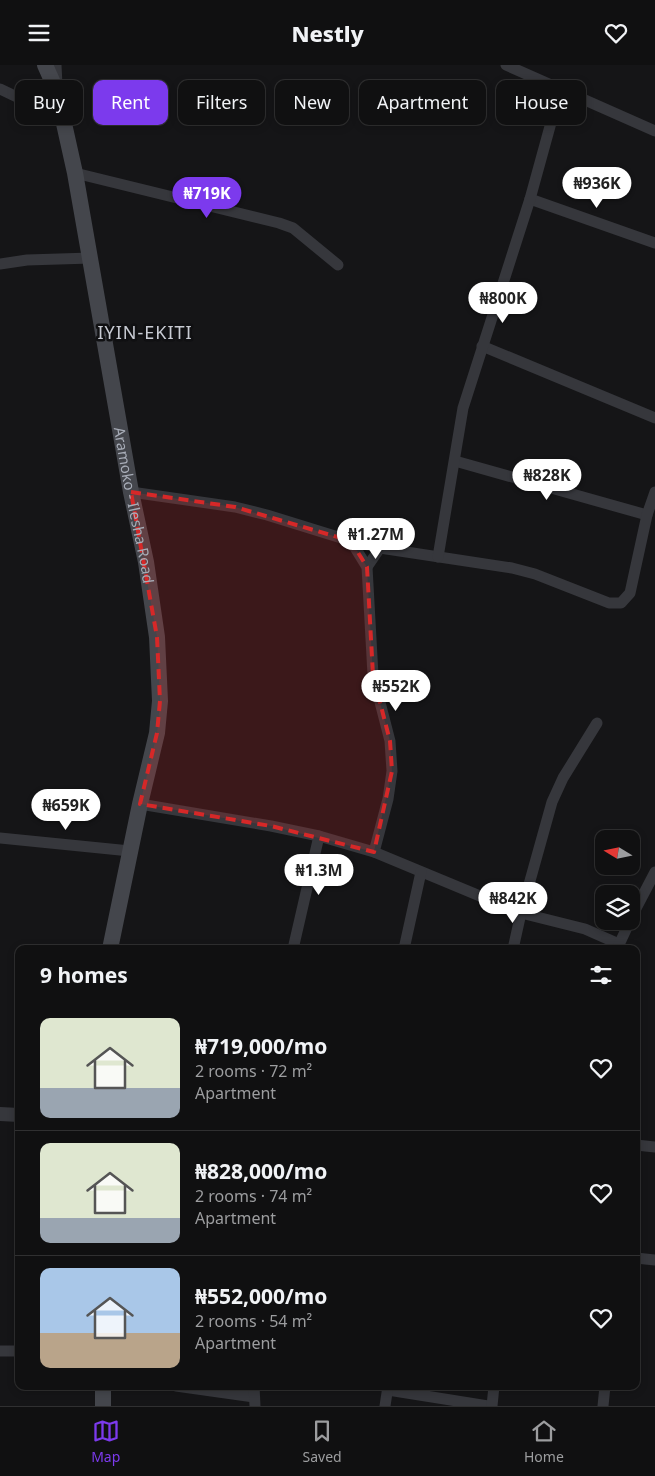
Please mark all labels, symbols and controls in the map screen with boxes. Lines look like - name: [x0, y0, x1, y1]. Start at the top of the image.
- text: Nestly: [291, 18, 364, 48]
- icon: menu: [25, 19, 53, 47]
- icon: heart: [602, 19, 630, 47]
- chip: Buy: [15, 80, 83, 125]
- chip: Rent: [93, 80, 168, 125]
- chip: Filters: [178, 80, 265, 125]
- chip: New: [275, 80, 349, 125]
- chip: Apartment: [359, 80, 486, 125]
- chip: House: [496, 80, 586, 125]
- pin: ₦936K: [562, 167, 632, 209]
- text: ₦936K: [573, 172, 621, 194]
- pin: ₦719K: [172, 177, 242, 219]
- text: ₦719K: [183, 182, 231, 204]
- pin: ₦800K: [468, 281, 538, 324]
- text: ₦800K: [479, 287, 527, 309]
- district label: IYIN-EKITI: [97, 320, 193, 344]
- street label: Aramoko - Ilesha Road: [110, 425, 159, 585]
- pin: ₦828K: [512, 459, 582, 501]
- text: ₦828K: [523, 464, 571, 486]
- pin: ₦1.27M: [335, 517, 417, 560]
- text: ₦1.27M: [348, 523, 404, 545]
- pin: ₦552K: [361, 669, 431, 712]
- text: ₦552K: [372, 675, 420, 697]
- pin: ₦659K: [31, 789, 101, 831]
- text: ₦659K: [42, 794, 90, 816]
- north arrow: [595, 830, 640, 875]
- map controls: [595, 830, 640, 930]
- pin: ₦1.3M: [284, 853, 354, 896]
- text: ₦1.3M: [295, 859, 343, 881]
- pin: ₦842K: [478, 881, 548, 924]
- button: layers: [595, 885, 640, 930]
- text: ₦842K: [489, 887, 537, 909]
- text: 9 homes: [40, 961, 128, 989]
- icon: filters: [587, 961, 615, 989]
- text: ₦719,000/mo: [195, 1032, 327, 1060]
- icon: home: [80, 1038, 140, 1098]
- icon: heart: [587, 1054, 615, 1082]
- text: 2 rooms · 72 m²: [195, 1060, 312, 1082]
- text: Apartment: [195, 1082, 276, 1104]
- text: ₦828,000/mo: [195, 1157, 327, 1185]
- icon: home: [80, 1163, 140, 1223]
- icon: heart: [587, 1179, 615, 1207]
- text: 2 rooms · 74 m²: [195, 1185, 312, 1207]
- text: Apartment: [195, 1207, 276, 1229]
- text: ₦552,000/mo: [195, 1282, 327, 1310]
- icon: home: [80, 1288, 140, 1348]
- icon: heart: [587, 1304, 615, 1332]
- text: 2 rooms · 54 m²: [195, 1310, 312, 1332]
- text: Apartment: [195, 1332, 276, 1354]
- tab: Map: [91, 1417, 120, 1466]
- tab: Saved: [303, 1417, 342, 1466]
- tab: Home: [524, 1417, 564, 1466]

